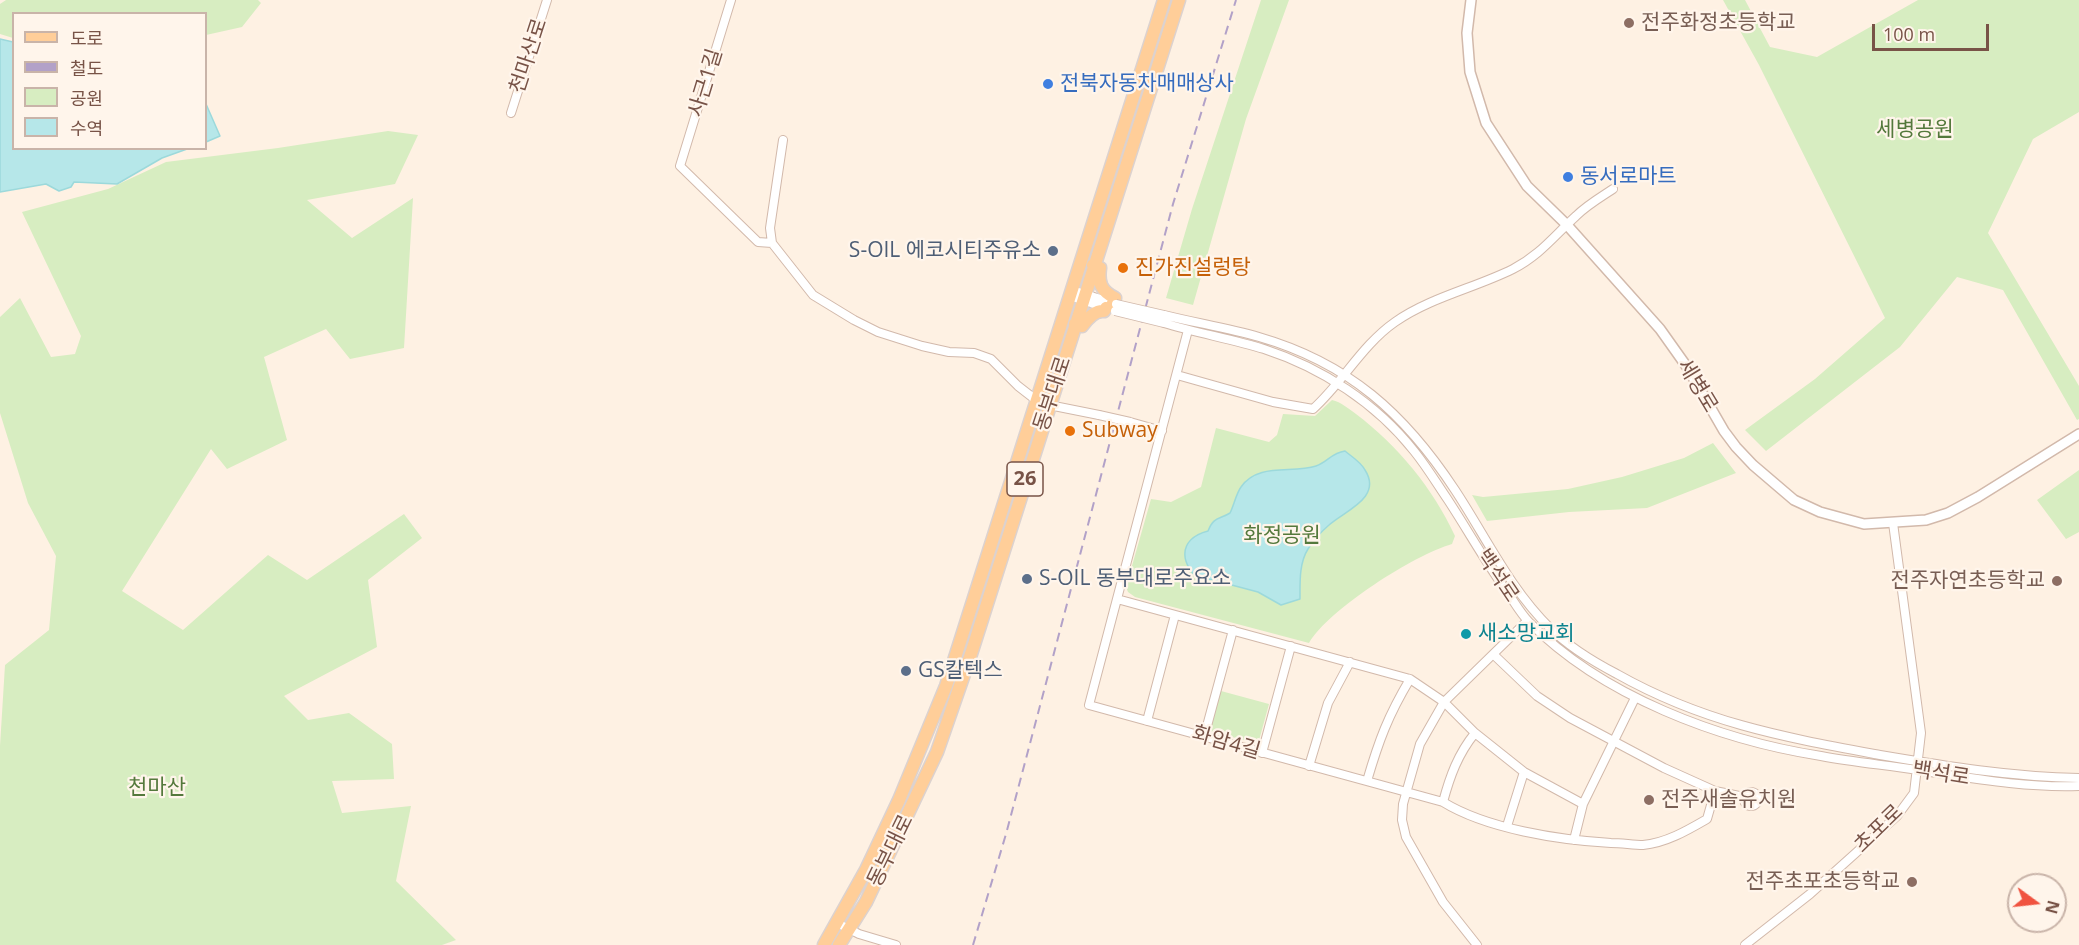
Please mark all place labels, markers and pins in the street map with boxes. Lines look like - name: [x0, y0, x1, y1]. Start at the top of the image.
- place label: 전주화정초등학교: [1641, 10, 1796, 36]
- marker: 전주화정초등학교: [1622, 16, 1636, 30]
- place label: 전북자동차매매상사: [1060, 71, 1234, 97]
- marker: 전북자동차매매상사: [1041, 77, 1055, 91]
- place label: 동서로마트: [1580, 164, 1677, 190]
- marker: 동서로마트: [1561, 170, 1575, 184]
- place label: S-OIL 에코시티주유소: [849, 238, 1041, 264]
- marker: S-OIL 에코시티주유소: [1046, 244, 1060, 258]
- place label: 진가진설렁탕: [1135, 255, 1251, 281]
- marker: 진가진설렁탕: [1116, 261, 1130, 275]
- place label: Subway: [1082, 418, 1158, 444]
- marker: Subway: [1063, 424, 1077, 438]
- place label: S-OIL 동부대로주요소: [1039, 566, 1231, 592]
- place label: 전주자연초등학교: [1890, 568, 2045, 594]
- marker: S-OIL 동부대로주요소: [1020, 572, 1034, 586]
- marker: 전주자연초등학교: [2050, 574, 2064, 588]
- place label: 새소망교회: [1478, 621, 1575, 647]
- marker: 새소망교회: [1459, 627, 1473, 641]
- place label: GS칼텍스: [918, 658, 1003, 684]
- marker: GS칼텍스: [899, 664, 913, 678]
- place label: 전주새솔유치원: [1661, 787, 1796, 813]
- marker: 전주새솔유치원: [1642, 793, 1656, 807]
- place label: 전주초포초등학교: [1745, 869, 1900, 895]
- marker: 전주초포초등학교: [1905, 875, 1919, 889]

